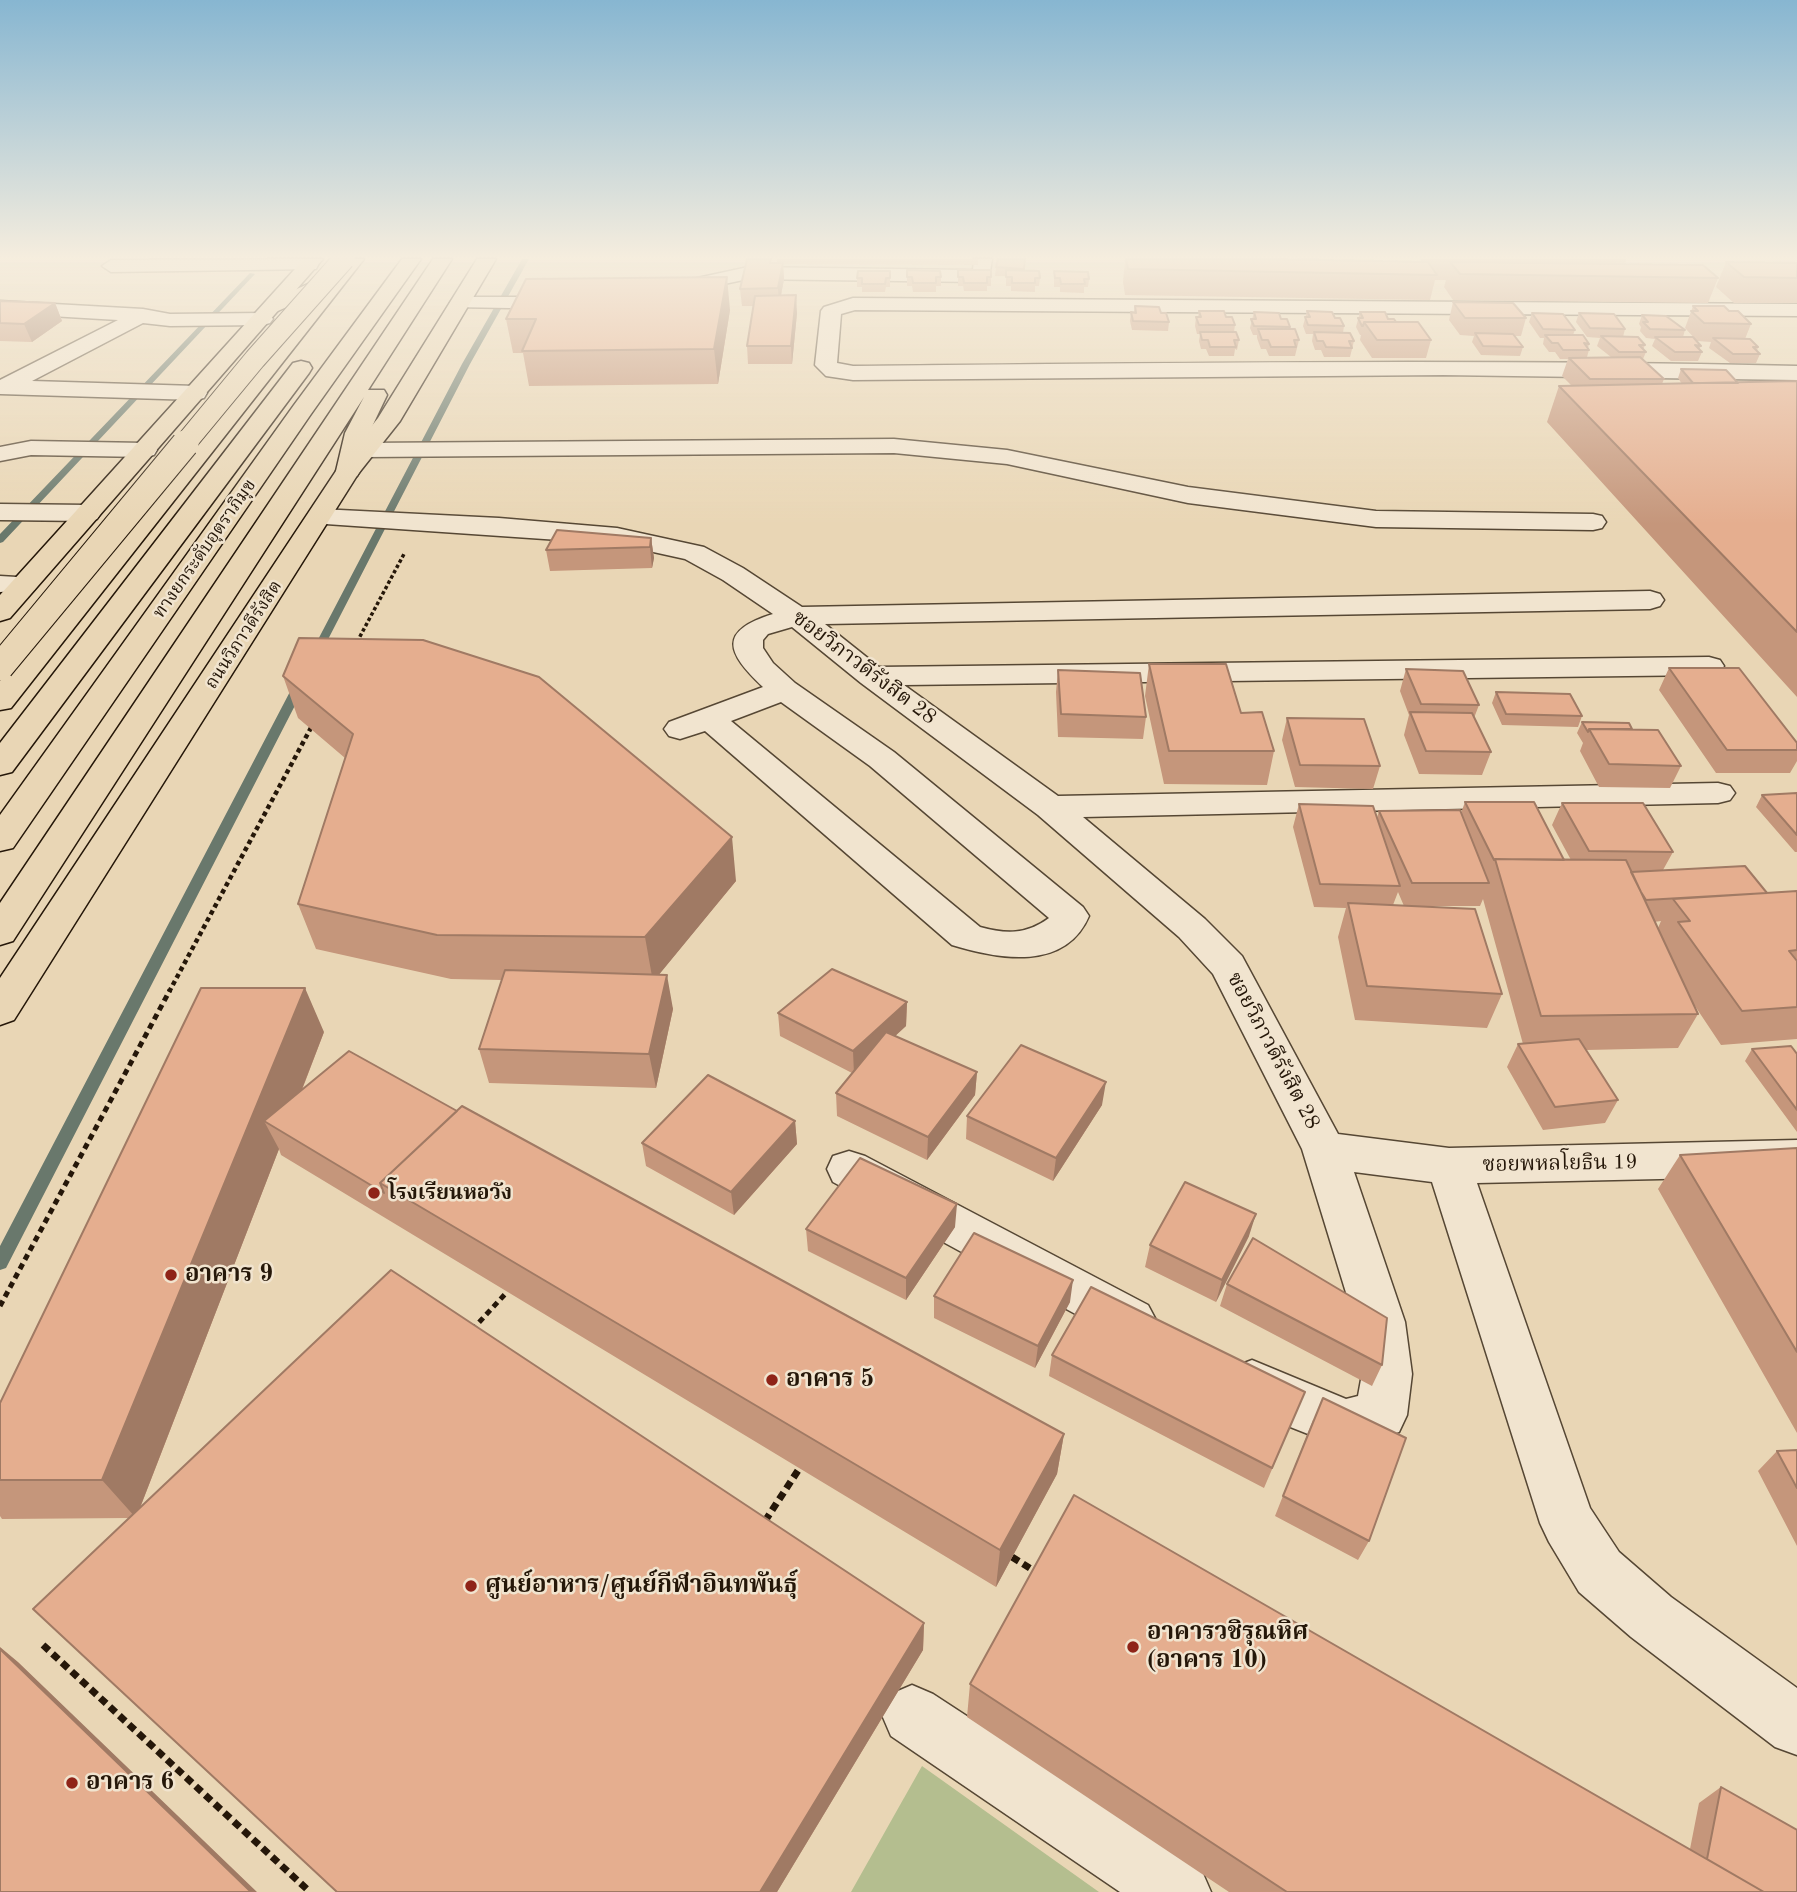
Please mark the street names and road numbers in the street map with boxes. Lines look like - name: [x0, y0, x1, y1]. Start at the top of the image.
- street label: ทางยกระดับอุตราภิมุข: [149, 475, 261, 623]
- street label: ถนนวิภาวดีรังสิต: [201, 577, 287, 693]
- street label: ซอยวิภาวดีรังสิต 28: [787, 606, 941, 730]
- street label: ซอยวิภาวดีรังสิต 28: [1221, 968, 1325, 1134]
- street label: ซอยพหลโยธิน 19: [1482, 1150, 1638, 1178]

